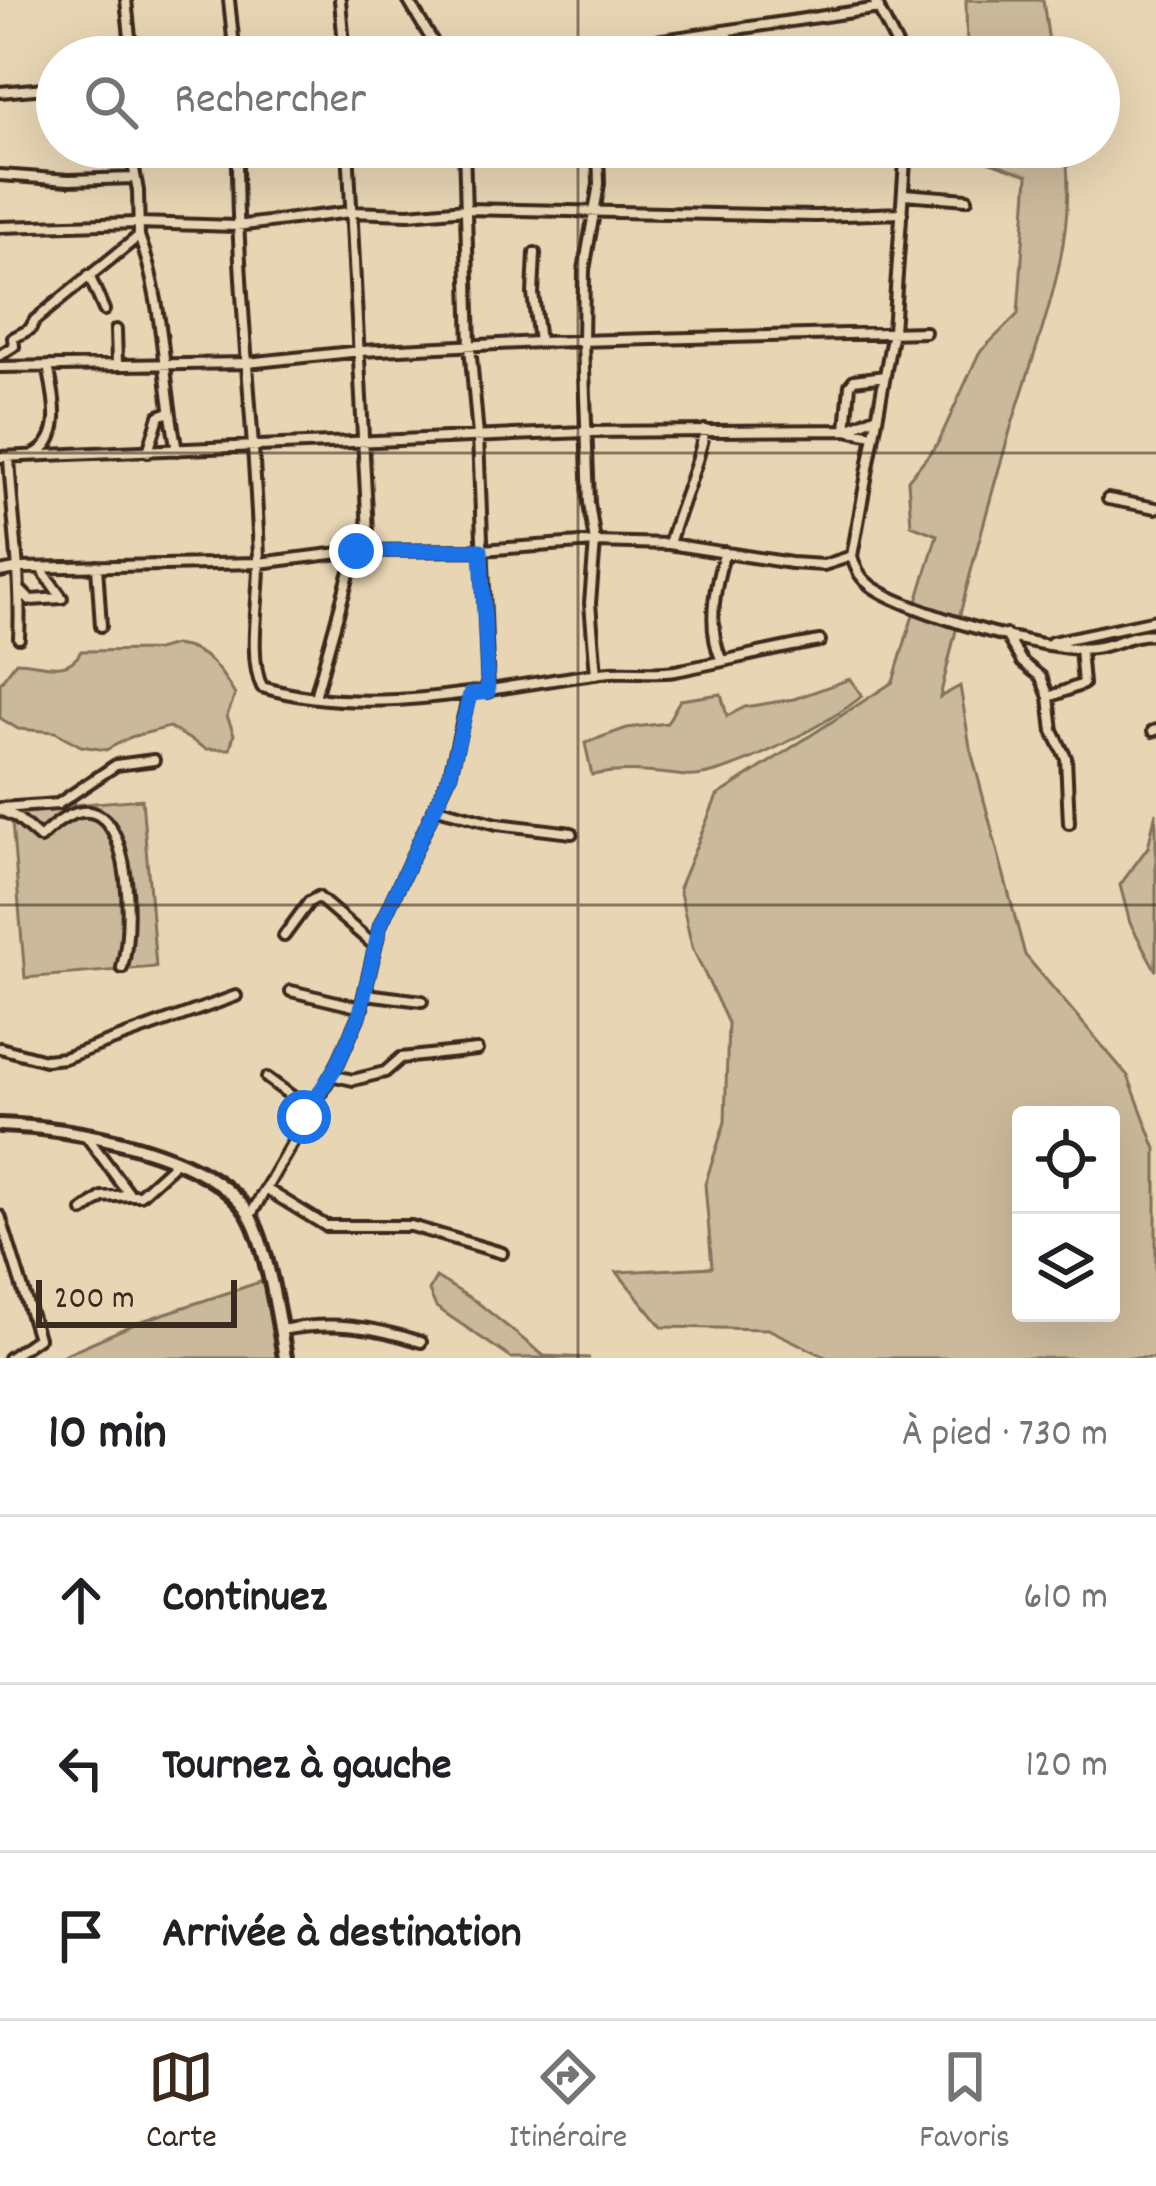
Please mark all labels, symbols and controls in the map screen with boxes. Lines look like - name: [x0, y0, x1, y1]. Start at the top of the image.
- search box: [36, 36, 1120, 168]
- icon: search: [78, 69, 144, 135]
- text: Rechercher: [174, 70, 366, 134]
- route end: [329, 524, 383, 578]
- route start: [277, 1090, 331, 1144]
- map controls: [1012, 1106, 1120, 1322]
- button: locate: [1012, 1106, 1120, 1214]
- button: layers: [1012, 1214, 1120, 1322]
- scale bar: [36, 1274, 237, 1327]
- text: 200 m: [54, 1277, 135, 1324]
- text: 10 min: [48, 1400, 167, 1472]
- text: À pied · 730 m: [902, 1409, 1108, 1464]
- icon: ahead: [48, 1567, 114, 1633]
- text: Continuez: [162, 1568, 327, 1632]
- text: 610 m: [1023, 1572, 1108, 1627]
- icon: left: [48, 1735, 114, 1801]
- text: Tournez à gauche: [162, 1736, 452, 1800]
- text: 120 m: [1025, 1740, 1108, 1795]
- icon: arrive: [48, 1903, 114, 1969]
- text: Arrivée à destination: [162, 1904, 521, 1968]
- tab: Carte: [146, 2044, 217, 2163]
- tab: Itinéraire: [509, 2044, 627, 2163]
- tab: Favoris: [919, 2044, 1010, 2163]

